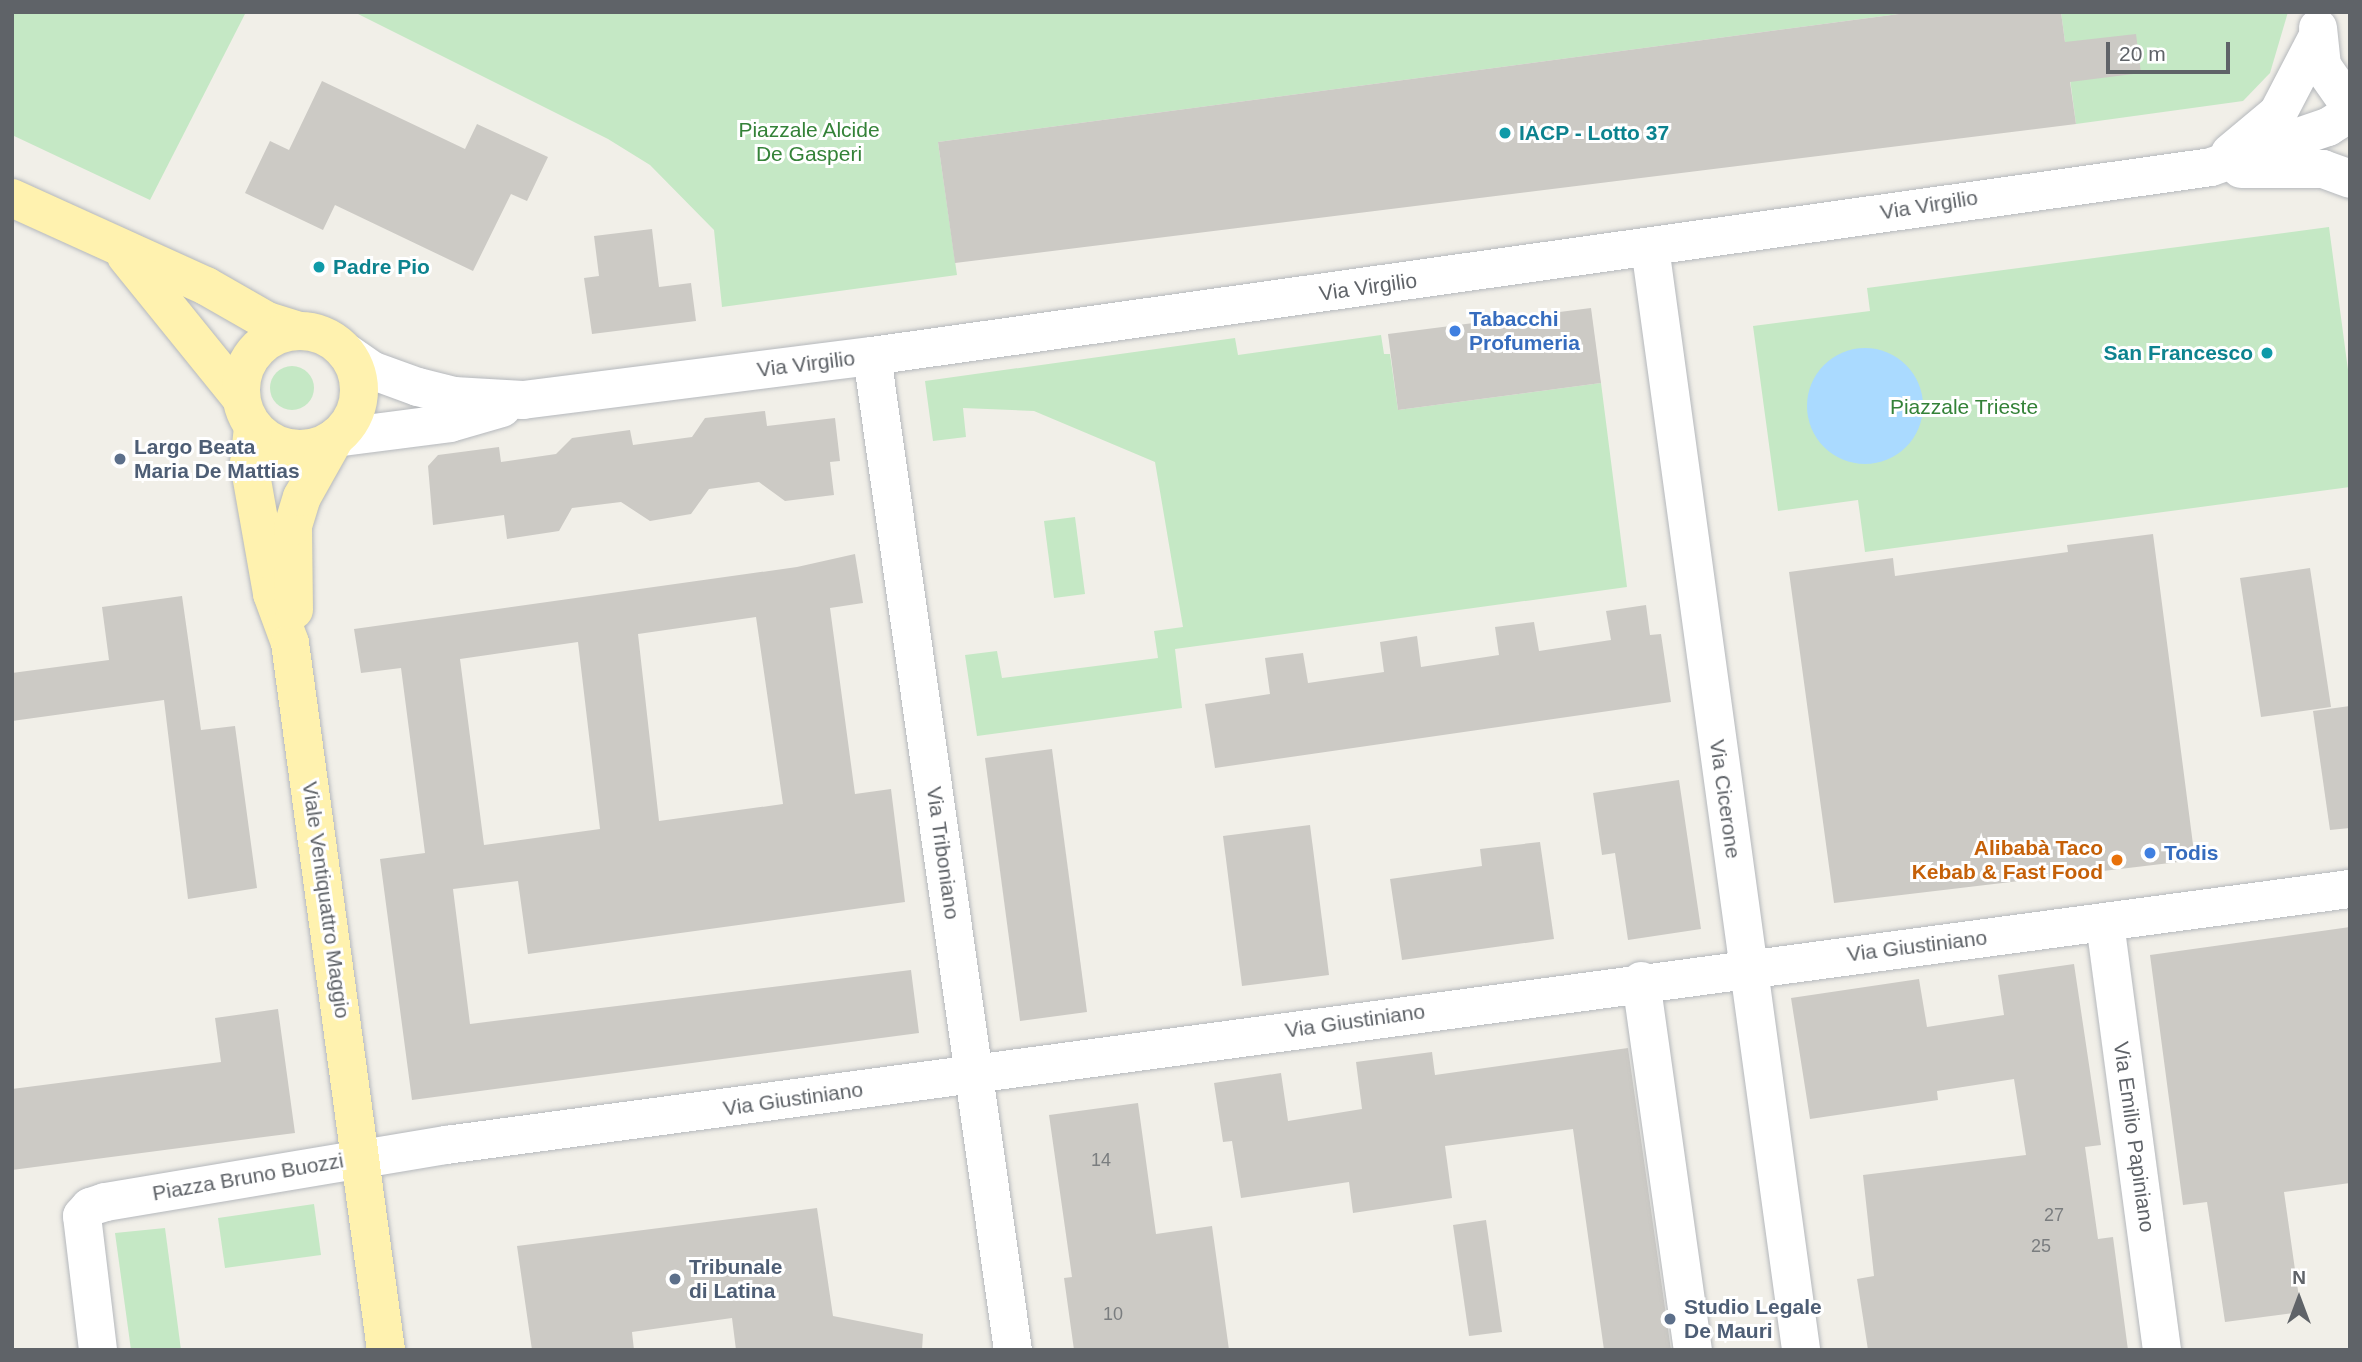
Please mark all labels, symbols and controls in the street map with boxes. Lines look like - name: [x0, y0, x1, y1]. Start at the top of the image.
- scale bar: [2110, 28, 2234, 72]
- text: 20 m: [2119, 42, 2166, 65]
- park label: Piazzale Alcide De Gasperi: [738, 117, 880, 167]
- place label: IACP - Lotto 37: [1519, 120, 1669, 146]
- marker: IACP - Lotto 37: [1497, 125, 1513, 141]
- street label: Via Virgilio: [1878, 185, 1980, 225]
- place label: Padre Pio: [333, 254, 430, 280]
- marker: Padre Pio: [311, 259, 327, 275]
- street label: Via Virgilio: [1318, 268, 1418, 306]
- place label: Tabacchi Profumeria: [1469, 306, 1580, 356]
- marker: Tabacchi Profumeria: [1447, 323, 1463, 339]
- place label: San Francesco: [2104, 340, 2253, 366]
- street label: Via Virgilio: [756, 345, 856, 383]
- marker: San Francesco: [2259, 345, 2275, 361]
- park label: Piazzale Trieste: [1890, 394, 2038, 420]
- place label: Largo Beata Maria De Mattias: [134, 434, 300, 484]
- marker: Largo Beata Maria De Mattias: [112, 451, 128, 467]
- street label: Via Cicerone: [1704, 738, 1746, 860]
- street label: Viale Ventiquattro Maggio: [297, 780, 355, 1020]
- street label: Via Triboniano: [921, 785, 965, 921]
- place label: Alibabà Taco Kebab & Fast Food: [1912, 835, 2103, 885]
- place label: Todis: [2164, 840, 2218, 866]
- marker: Todis: [2142, 845, 2158, 861]
- marker: Alibabà Taco Kebab & Fast Food: [2109, 852, 2125, 868]
- street label: Via Giustiniano: [1846, 925, 1988, 967]
- street label: Via Giustiniano: [1283, 999, 1427, 1043]
- street label: Via Emilio Papiniano: [2108, 1040, 2160, 1234]
- street label: Via Giustiniano: [721, 1077, 865, 1121]
- street label: Piazza Bruno Buozzi: [150, 1148, 346, 1206]
- house number: 14: [1091, 1149, 1111, 1171]
- house number: 27: [2044, 1204, 2064, 1226]
- house number: 25: [2031, 1235, 2051, 1257]
- place label: Tribunale di Latina: [689, 1254, 782, 1304]
- north arrow: [2264, 1264, 2334, 1334]
- text: N: [2292, 1267, 2306, 1288]
- marker: Tribunale di Latina: [667, 1271, 683, 1287]
- place label: Studio Legale De Mauri: [1684, 1294, 1822, 1344]
- house number: 10: [1103, 1303, 1123, 1325]
- marker: Studio Legale De Mauri: [1662, 1311, 1678, 1327]

